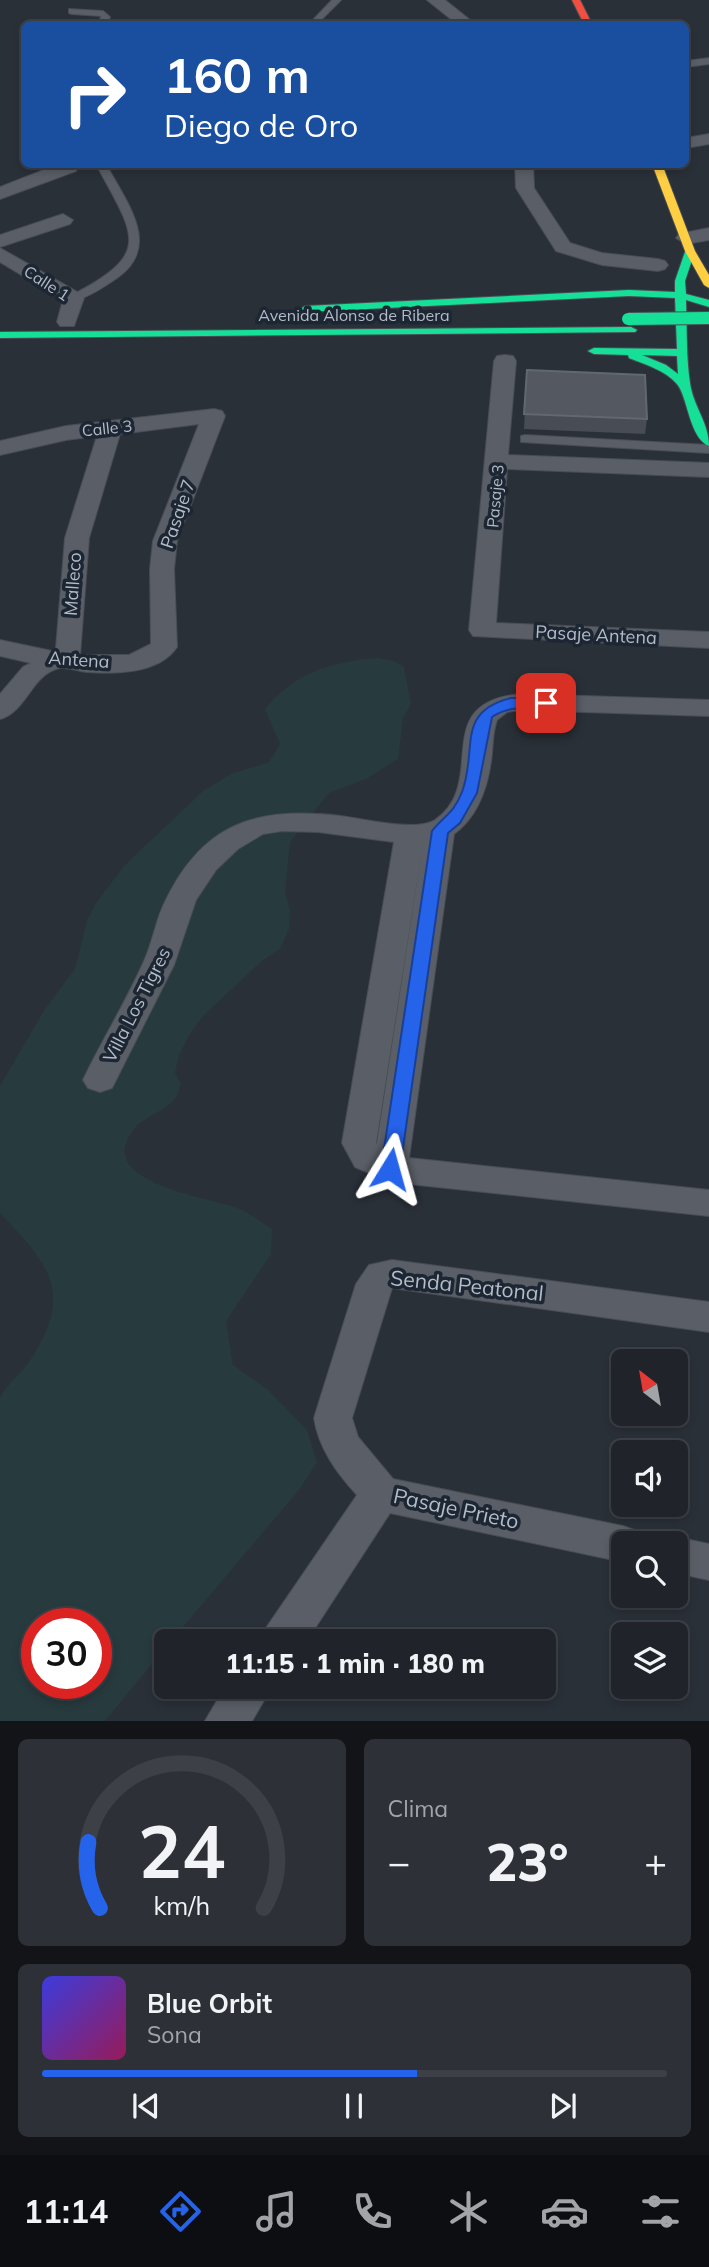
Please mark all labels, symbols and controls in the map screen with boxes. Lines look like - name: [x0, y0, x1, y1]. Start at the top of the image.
- text: 160 m: [164, 44, 310, 105]
- icon: right: [49, 49, 140, 140]
- text: Diego de Oro: [164, 105, 358, 145]
- street label: Calle 1: [20, 261, 74, 305]
- street label: Avenida Alonso de Ribera: [258, 305, 450, 325]
- street label: Calle 3: [81, 415, 133, 441]
- street label: Pasaje 3: [482, 464, 508, 528]
- street label: Pasaje 7: [155, 476, 200, 551]
- street label: Malleco: [59, 551, 86, 617]
- street label: Pasaje Antena: [535, 620, 657, 649]
- street label: Antena: [48, 646, 110, 673]
- pin: [516, 673, 576, 733]
- icon: arrive: [527, 684, 565, 722]
- street label: Villa Los Tigres: [98, 943, 175, 1066]
- position arrow: [353, 1132, 427, 1206]
- street label: Senda Peatonal: [389, 1264, 545, 1306]
- north arrow: [611, 1349, 688, 1426]
- map controls: [611, 1349, 688, 1699]
- button: sound: [611, 1440, 688, 1517]
- street label: Pasaje Prieto: [391, 1482, 521, 1534]
- button: search: [611, 1531, 688, 1608]
- speed limit sign: 30: [21, 1608, 112, 1699]
- button: layers: [611, 1622, 688, 1699]
- text: 11:15 · 1 min · 180 m: [225, 1647, 485, 1680]
- text: Clima: [388, 1794, 448, 1823]
- text: 24: [138, 1806, 225, 1897]
- text: 23°: [486, 1829, 568, 1894]
- text: −: [388, 1838, 410, 1886]
- text: +: [644, 1838, 667, 1886]
- text: km/h: [153, 1890, 210, 1921]
- text: Blue Orbit: [147, 1987, 272, 2020]
- text: Sona: [147, 2020, 202, 2049]
- icon: previous: [127, 2087, 165, 2125]
- icon: pause: [335, 2087, 373, 2125]
- icon: next: [544, 2087, 582, 2125]
- icon: directions: [156, 2187, 205, 2236]
- icon: music: [252, 2187, 301, 2236]
- icon: phone: [348, 2187, 397, 2236]
- icon: climate: [444, 2187, 493, 2236]
- icon: car: [540, 2187, 589, 2236]
- icon: filters: [636, 2187, 685, 2236]
- text: 11:14: [24, 2191, 108, 2231]

